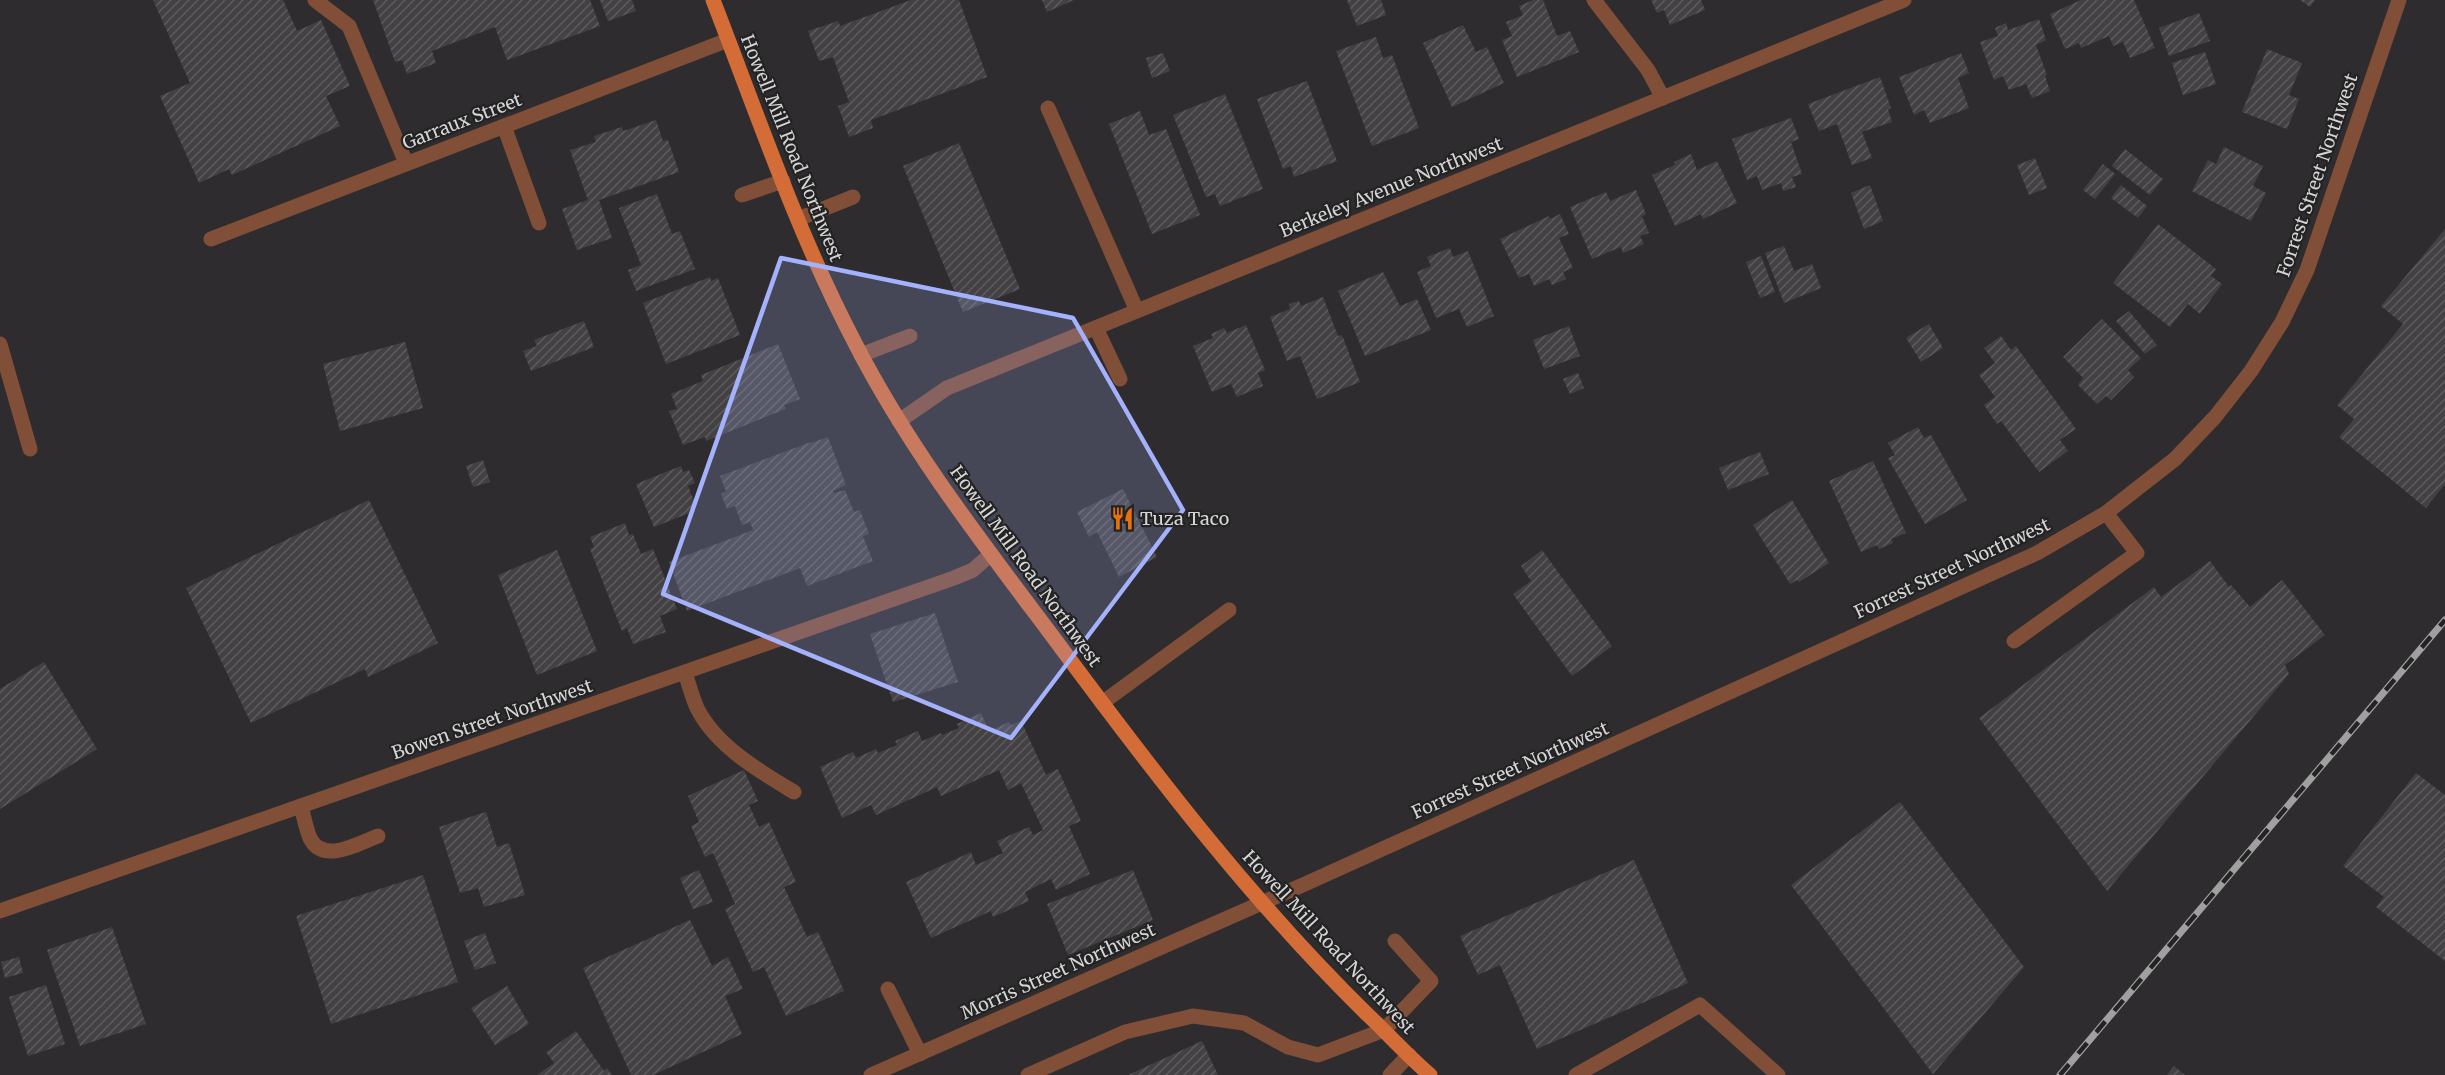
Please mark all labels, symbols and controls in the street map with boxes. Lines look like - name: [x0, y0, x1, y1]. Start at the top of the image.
- street label: Howell Mill Road Northwest: [736, 31, 848, 265]
- street label: Forrest Street Northwest: [2271, 70, 2363, 280]
- street label: Garraux Street: [399, 88, 525, 154]
- street label: Berkeley Avenue Northwest: [1276, 132, 1506, 242]
- street label: Howell Mill Road Northwest: [945, 461, 1107, 671]
- restaurant icon: Tuza Taco: [1109, 505, 1135, 531]
- place label: Tuza Taco: [1140, 507, 1229, 530]
- street label: Forrest Street Northwest: [1850, 513, 2054, 623]
- street label: Bowen Street Northwest: [389, 674, 595, 764]
- street label: Forrest Street Northwest: [1408, 716, 1612, 824]
- street label: Howell Mill Road Northwest: [1238, 845, 1420, 1039]
- street label: Morris Street Northwest: [957, 918, 1159, 1024]

